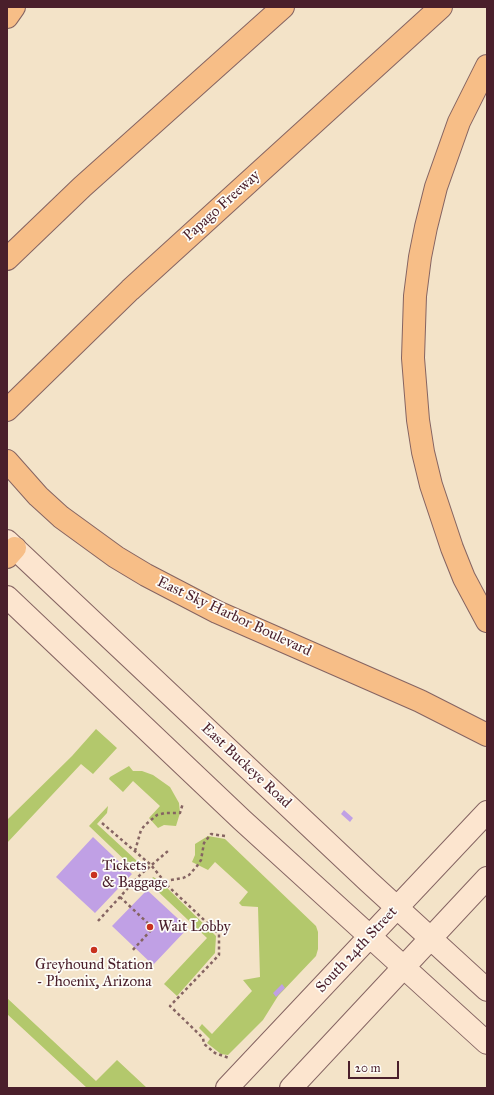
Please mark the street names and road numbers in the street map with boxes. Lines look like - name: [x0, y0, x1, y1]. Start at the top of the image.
- street label: Papago Freeway: [180, 167, 264, 245]
- street label: East Sky Harbor Boulevard: [154, 573, 314, 661]
- street label: East Buckeye Road: [197, 720, 295, 812]
- street label: South 24th Street: [313, 903, 401, 997]

